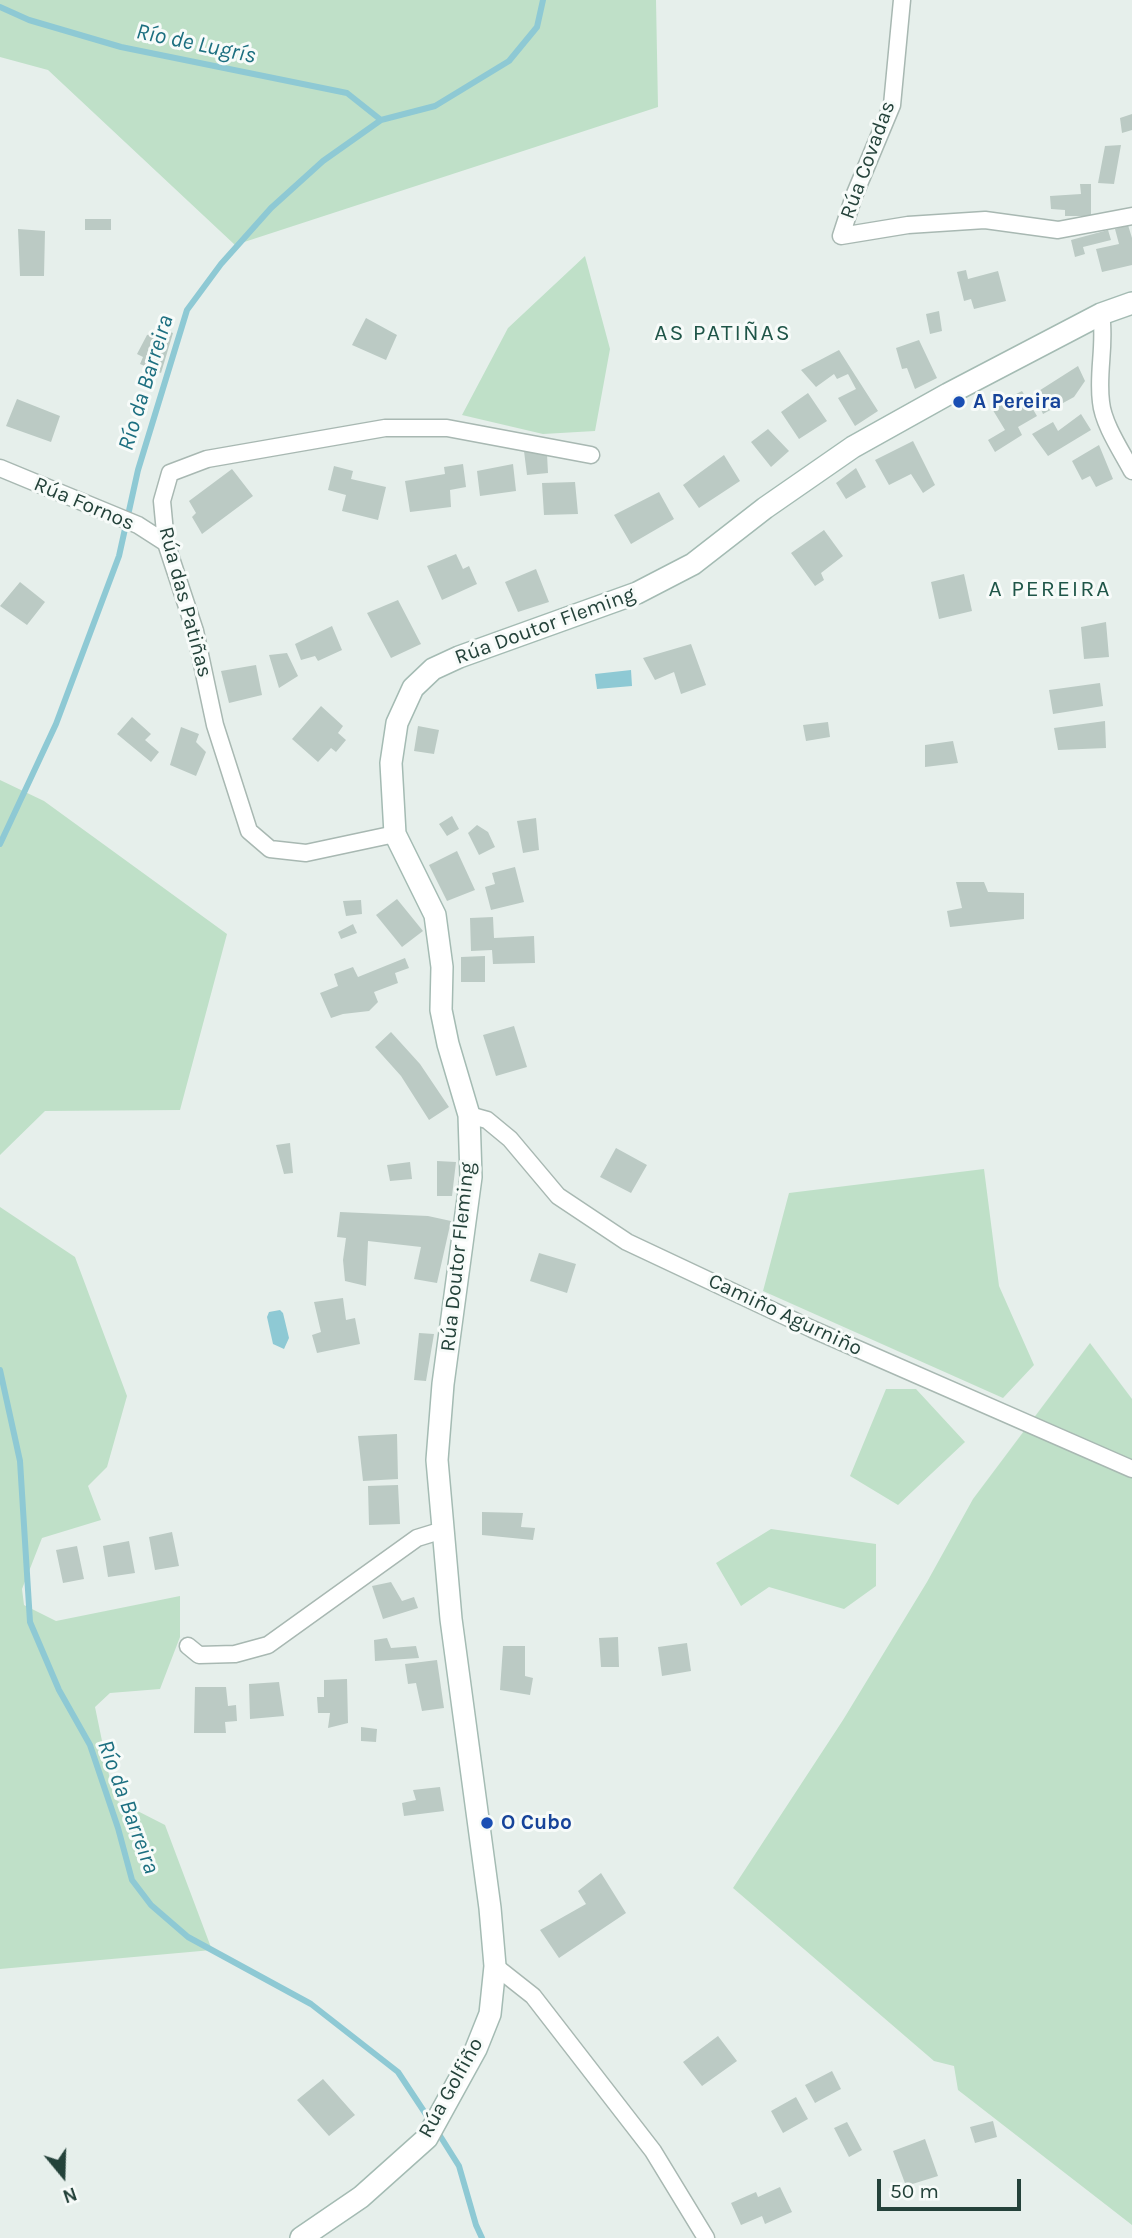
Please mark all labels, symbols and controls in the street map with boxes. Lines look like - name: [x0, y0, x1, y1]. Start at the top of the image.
- water label: Río de Lugrís: [134, 18, 258, 70]
- street label: Rúa Covadas: [835, 98, 901, 222]
- water label: Río da Barreira: [112, 312, 180, 454]
- district label: AS PATIÑAS: [656, 319, 790, 347]
- place label: A Pereira: [973, 389, 1062, 415]
- marker: A Pereira: [951, 394, 967, 410]
- street label: Rúa Fornos: [30, 472, 138, 536]
- street label: Rúa das Patiñas: [153, 524, 217, 680]
- district label: A PEREIRA: [990, 575, 1110, 603]
- street label: Rúa Doutor Fleming: [451, 582, 639, 670]
- street label: Rúa Doutor Fleming: [436, 1161, 480, 1353]
- street label: Camiño Agurniño: [704, 1268, 866, 1362]
- water label: Río da Barreira: [91, 1736, 165, 1878]
- place label: O Cubo: [501, 1810, 572, 1836]
- marker: O Cubo: [479, 1815, 495, 1831]
- street label: Rúa Golfiño: [413, 2034, 489, 2142]
- north arrow: [28, 2140, 98, 2210]
- scale bar: [880, 2164, 1024, 2208]
- text: 50 m: [890, 2179, 939, 2203]
- text: N: [60, 2182, 80, 2207]

